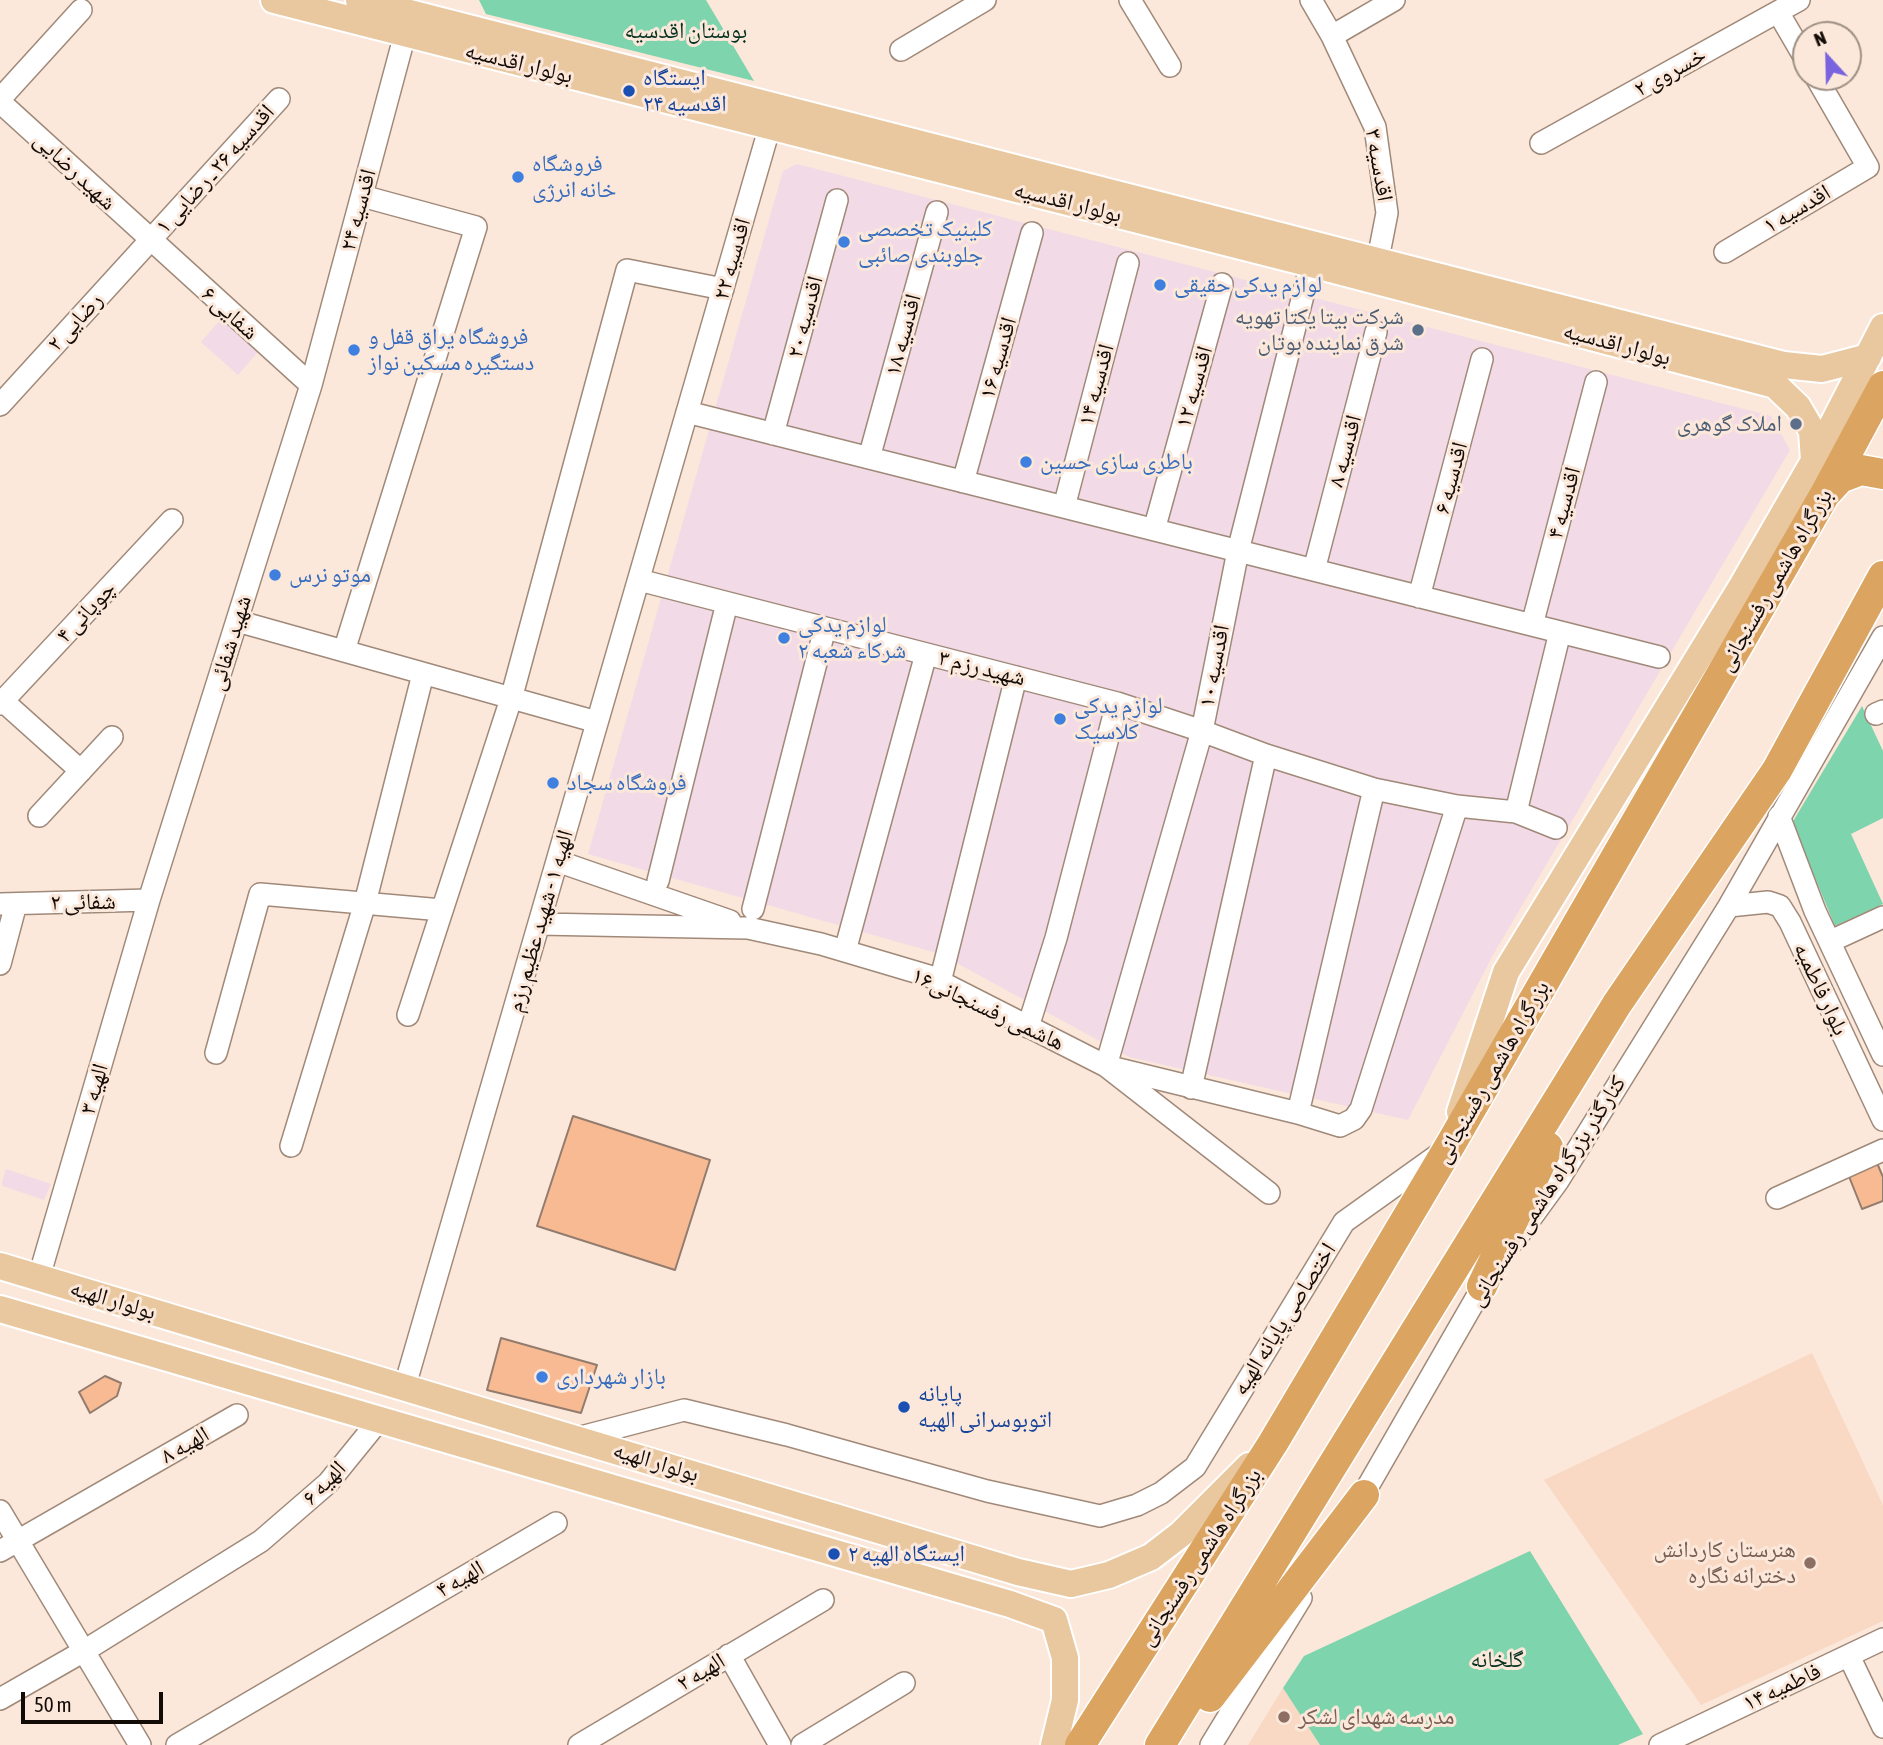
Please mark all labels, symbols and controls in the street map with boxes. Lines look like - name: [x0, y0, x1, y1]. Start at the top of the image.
- park label: بوستان اقدسیه: [625, 17, 747, 45]
- north arrow: [1792, 21, 1862, 91]
- text: N: [1811, 26, 1829, 51]
- street label: بولوار اقدسیه: [462, 36, 576, 90]
- street label: خسروی ۲: [1629, 41, 1711, 103]
- place label: ایستگاه اقدسیه ۲۴: [643, 64, 727, 118]
- marker: ایستگاه اقدسیه ۲۴: [621, 83, 637, 99]
- street label: اقدسیه ۲۶ ـ رضایی ۱: [150, 99, 280, 239]
- street label: شهید رضایی: [28, 126, 122, 216]
- street label: اقدسیه ۳: [1359, 126, 1399, 204]
- place label: فروشگاه خانه انرژی: [532, 150, 617, 204]
- street label: اقدسیه ۲۴: [334, 166, 382, 254]
- marker: فروشگاه خانه انرژی: [510, 169, 526, 185]
- street label: بولوار اقدسیه: [1011, 175, 1125, 229]
- street label: اقدسیه ۱: [1758, 178, 1836, 240]
- street label: اقدسیه ۲۲: [707, 215, 757, 303]
- place label: کلینیک تخصصی جلوبندی صائبی: [858, 215, 992, 269]
- marker: کلینیک تخصصی جلوبندی صائبی: [836, 234, 852, 250]
- place label: لوازم یدکی حقیقی: [1174, 271, 1322, 299]
- street label: اقدسیه ۲۰: [781, 273, 829, 361]
- marker: لوازم یدکی حقیقی: [1152, 277, 1168, 293]
- street label: شفایی ۶: [196, 280, 264, 346]
- street label: رضایی ۲: [41, 287, 109, 357]
- street label: اقدسیه ۱۸: [879, 291, 927, 379]
- place label: شرکت بیتا یکتا تهویه شرق نماینده بوتان: [1235, 303, 1404, 357]
- street label: اقدسیه ۱۶: [973, 314, 1023, 402]
- street label: بولوار اقدسیه: [1560, 316, 1674, 372]
- marker: شرکت بیتا یکتا تهویه شرق نماینده بوتان: [1410, 322, 1426, 338]
- place label: فروشگاه یراق قفل و دستگیره مسکین نواز: [368, 323, 534, 377]
- street label: اقدسیه ۱۴: [1072, 341, 1120, 429]
- marker: فروشگاه یراق قفل و دستگیره مسکین نواز: [346, 342, 362, 358]
- street label: اقدسیه ۱۲: [1169, 343, 1219, 431]
- place label: املاک گوهری: [1677, 410, 1782, 438]
- street label: اقدسیه ۸: [1322, 412, 1368, 490]
- marker: املاک گوهری: [1788, 416, 1804, 432]
- street label: اقدسیه ۶: [1428, 439, 1474, 517]
- place label: باطری سازی حسین: [1040, 448, 1193, 476]
- marker: باطری سازی حسین: [1018, 454, 1034, 470]
- street label: اقدسیه ۴: [1541, 464, 1587, 542]
- street label: بزرگراه هاشمی رفسنجانی: [1712, 484, 1838, 676]
- place label: موتو نرس: [289, 561, 371, 589]
- marker: موتو نرس: [267, 567, 283, 583]
- street label: چوپانی ۴: [50, 575, 122, 649]
- street label: شهید شفائی: [202, 592, 258, 694]
- place label: لوازم یدکی شرکاء شعبه ۲: [798, 611, 906, 665]
- street label: اقدسیه ۱۰: [1192, 622, 1236, 710]
- marker: لوازم یدکی شرکاء شعبه ۲: [776, 630, 792, 646]
- street label: شهید رزم ۳: [936, 644, 1028, 692]
- place label: لوازم یدکی کلاسیک: [1074, 692, 1163, 746]
- marker: لوازم یدکی کلاسیک: [1052, 711, 1068, 727]
- place label: فروشگاه سجاد: [567, 769, 687, 797]
- marker: فروشگاه سجاد: [545, 775, 561, 791]
- street label: الهیه ۱ - شهید عظیم رزم: [501, 827, 579, 1015]
- street label: شفائی ۲: [50, 888, 116, 916]
- street label: بلوار فاطمیه: [1788, 938, 1854, 1040]
- street label: هاشمی رفسنجانی۱۶: [907, 962, 1069, 1056]
- street label: بزرگراه هاشمی رفسنجانی: [1429, 976, 1555, 1168]
- street label: الهیه ۳: [74, 1061, 114, 1117]
- street label: کنارگذر بزرگراه هاشمی رفسنجانی: [1462, 1070, 1632, 1312]
- street label: اختصاصی پایانه الهیه: [1226, 1238, 1342, 1400]
- street label: بولوار الهیه: [67, 1274, 159, 1326]
- place label: بازار شهرداری: [556, 1363, 666, 1391]
- marker: بازار شهرداری: [534, 1369, 550, 1385]
- place label: پایانه اتوبوسرانی الهیه: [918, 1380, 1052, 1434]
- marker: پایانه اتوبوسرانی الهیه: [896, 1399, 912, 1415]
- street label: الهیه ۸: [156, 1420, 214, 1470]
- street label: بولوار الهیه: [610, 1436, 702, 1488]
- street label: الهیه ۶: [296, 1455, 352, 1511]
- street label: بزرگراه هاشمی رفسنجانی: [1132, 1463, 1268, 1651]
- place label: هنرستان کاردانش دخترانه نگاره: [1653, 1536, 1796, 1590]
- place label: ایستگاه الهیه ۲: [848, 1540, 965, 1568]
- marker: ایستگاه الهیه ۲: [826, 1546, 842, 1562]
- street label: الهیه ۴: [431, 1554, 489, 1604]
- marker: هنرستان کاردانش دخترانه نگاره: [1802, 1555, 1818, 1571]
- park label: گلخانه: [1470, 1646, 1524, 1674]
- street label: الهیه ۲: [672, 1647, 730, 1697]
- street label: فاطمیه ۱۴: [1739, 1657, 1825, 1717]
- scale bar: [24, 1678, 166, 1722]
- text: 50 m: [34, 1692, 72, 1716]
- place label: مدرسه شهدای لشکر: [1298, 1703, 1455, 1731]
- marker: مدرسه شهدای لشکر: [1276, 1709, 1292, 1725]

